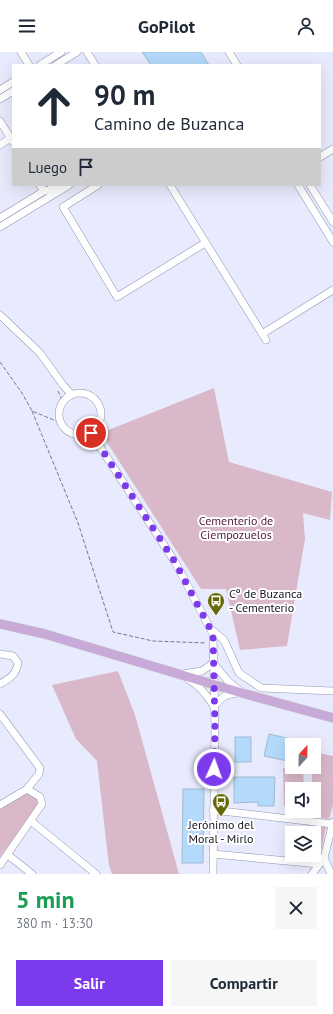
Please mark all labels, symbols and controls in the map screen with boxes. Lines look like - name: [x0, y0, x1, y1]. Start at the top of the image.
- icon: menu: [16, 15, 38, 37]
- text: GoPilot: [138, 15, 195, 38]
- icon: person: [295, 15, 317, 37]
- text: 90 m: [94, 76, 155, 113]
- icon: ahead: [28, 80, 80, 132]
- text: Camino de Buzanca: [94, 112, 244, 135]
- icon: arrive: [75, 156, 97, 178]
- text: Luego: [28, 158, 67, 177]
- pin: [74, 416, 108, 450]
- icon: arrive: [80, 422, 102, 444]
- park label: Cementerio de Ciempozuelos: [199, 513, 273, 542]
- place label: Cº de Buzanca - Cementerio: [229, 586, 302, 615]
- bus stop icon: Cº de Buzanca - Cementerio: [206, 591, 226, 616]
- north arrow: [285, 738, 321, 774]
- map controls: [285, 738, 321, 862]
- position arrow: [193, 748, 235, 790]
- button: sound: [285, 782, 321, 818]
- bus stop icon: Jerónimo del Moral - Mirlo: [211, 792, 231, 817]
- place label: Jerónimo del Moral - Mirlo: [187, 817, 254, 846]
- button: layers: [285, 826, 321, 862]
- text: 5 min: [16, 884, 75, 915]
- button: close: [275, 887, 317, 929]
- text: 380 m · 13:30: [16, 915, 93, 932]
- button: Salir: [16, 960, 163, 1006]
- button: Compartir: [171, 960, 317, 1006]

